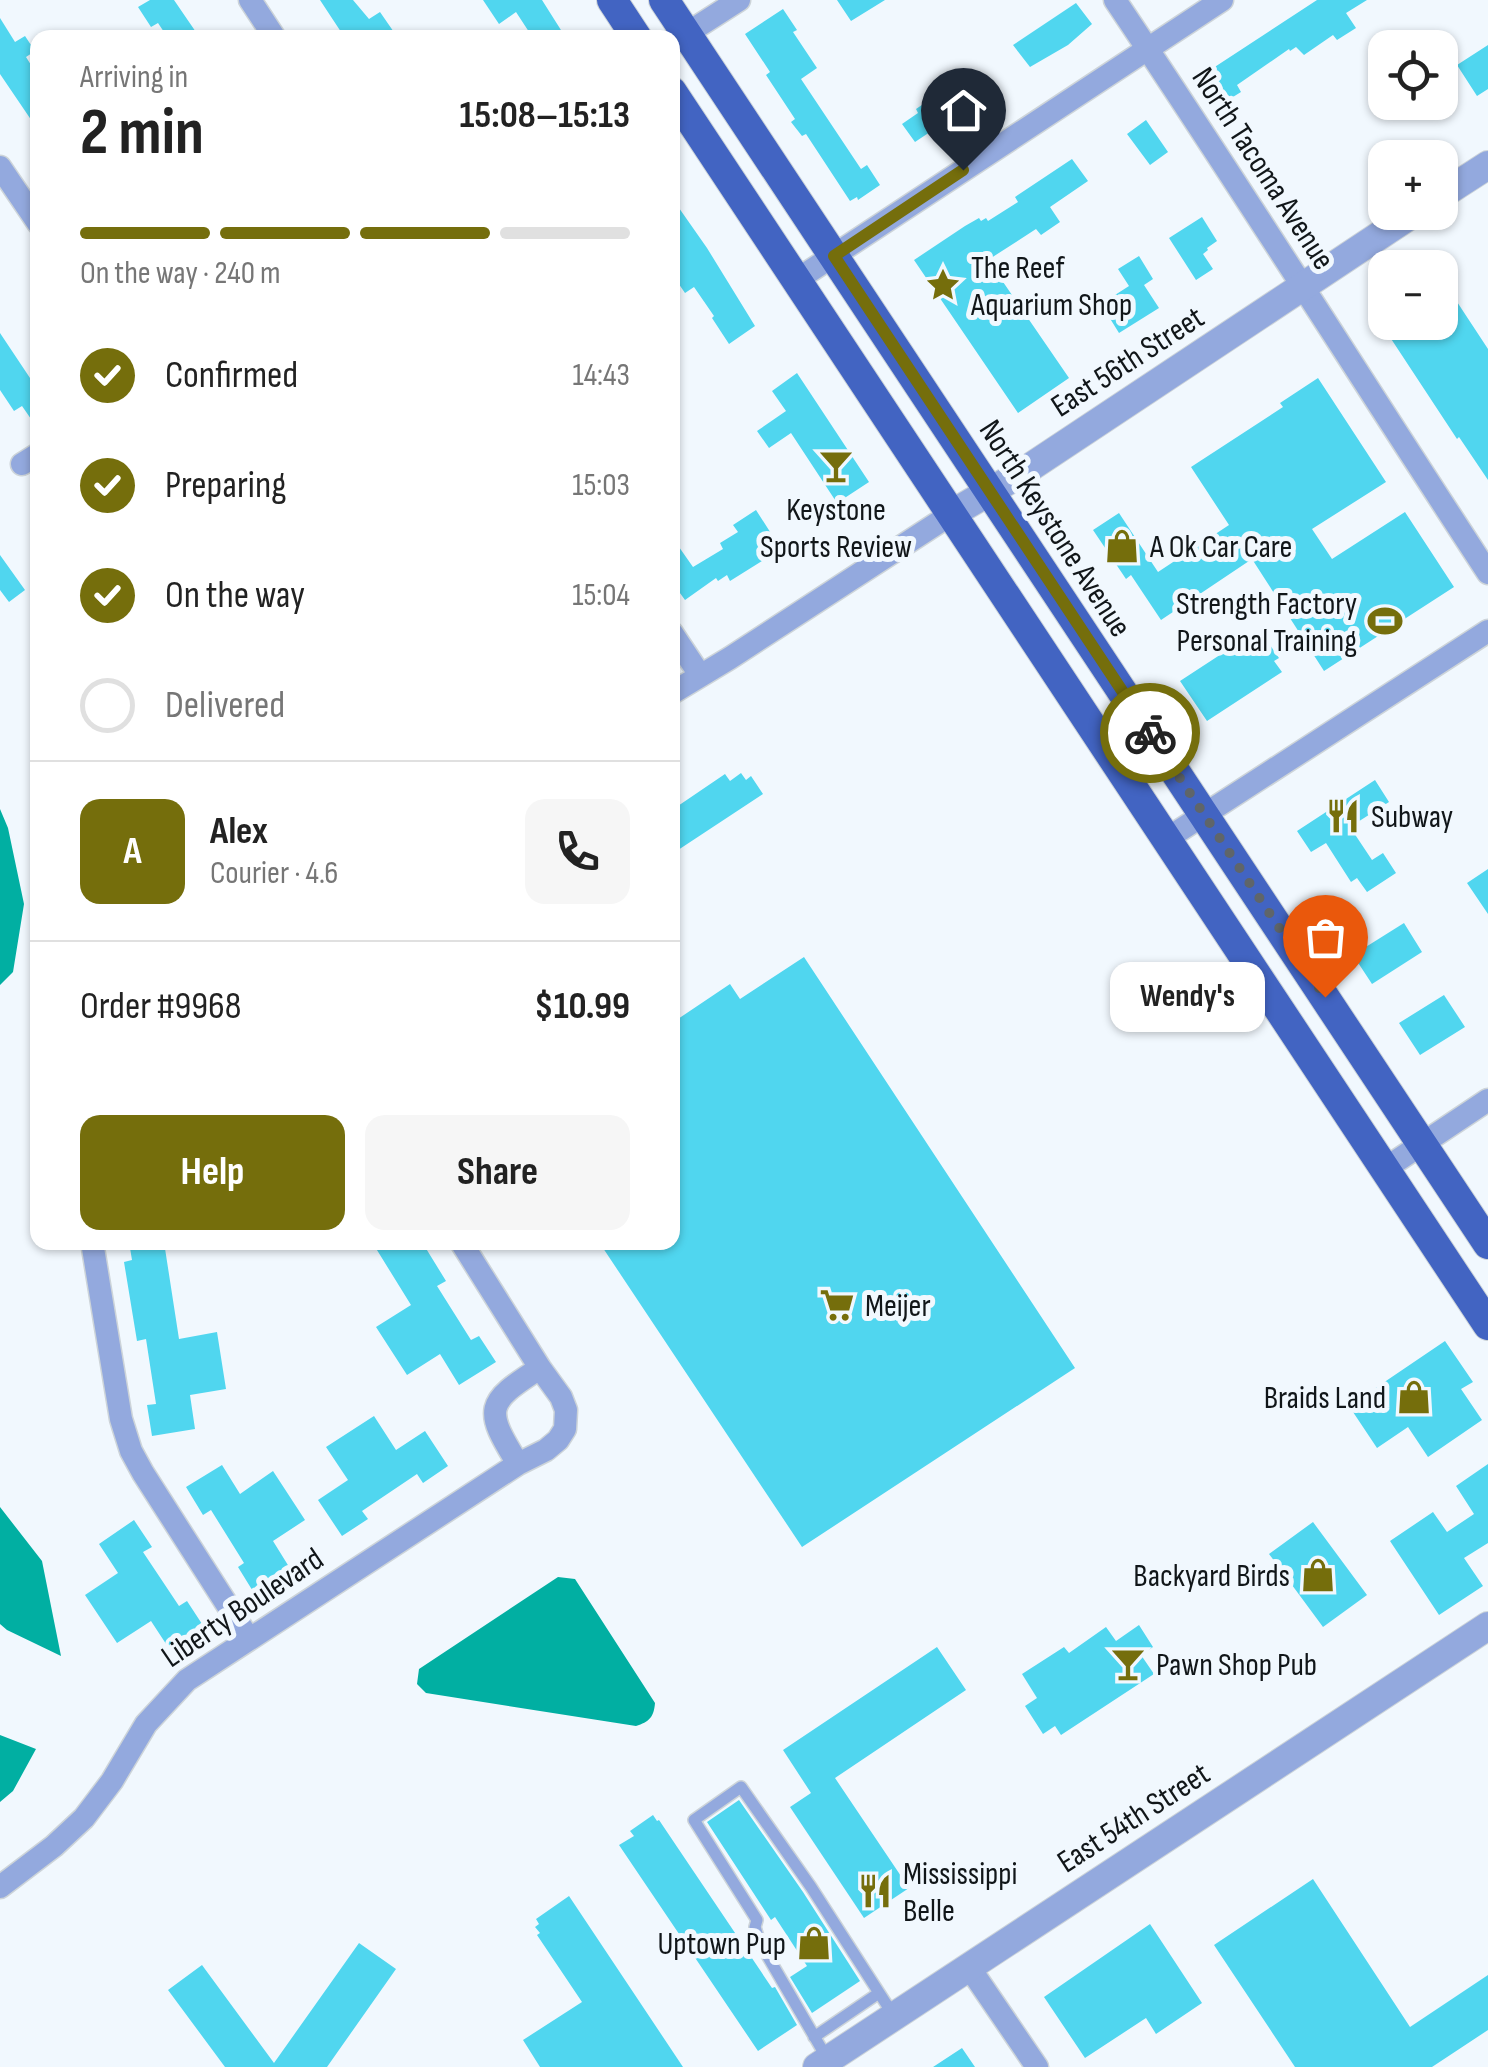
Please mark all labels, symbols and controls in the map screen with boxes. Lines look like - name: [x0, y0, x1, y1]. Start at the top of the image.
- map controls: [1368, 30, 1458, 340]
- button: locate: [1368, 30, 1458, 120]
- text: Arriving in: [80, 58, 188, 97]
- street label: North Tacoma Avenue: [1183, 60, 1343, 277]
- pin: [921, 68, 1006, 171]
- icon: home: [936, 83, 991, 138]
- text: 15:08–15:13: [460, 93, 630, 138]
- text: 2 min: [80, 95, 204, 173]
- button: +: [1368, 140, 1458, 230]
- place label: The Reef Aquarium Shop: [970, 249, 1132, 325]
- button: −: [1368, 250, 1458, 340]
- text: On the way · 240 m: [80, 254, 281, 293]
- place icon: The Reef Aquarium Shop: [924, 266, 962, 304]
- street label: East 56th Street: [1044, 298, 1212, 426]
- icon: check: [80, 348, 135, 403]
- text: Confirmed: [165, 353, 298, 398]
- text: 14:43: [572, 356, 630, 395]
- street label: North Keystone Avenue: [970, 413, 1139, 645]
- bar icon: Keystone Sports Review: [817, 447, 855, 485]
- icon: check: [80, 458, 135, 513]
- text: Preparing: [165, 463, 286, 508]
- text: 15:03: [572, 466, 630, 505]
- place label: Keystone Sports Review: [760, 491, 912, 567]
- shop icon: A Ok Car Care: [1103, 527, 1141, 565]
- place label: A Ok Car Care: [1149, 528, 1292, 567]
- icon: check: [80, 568, 135, 623]
- text: On the way: [165, 573, 305, 618]
- text: 15:04: [572, 576, 630, 615]
- place label: Strength Factory Personal Training: [1176, 585, 1357, 661]
- sports icon: Strength Factory Personal Training: [1366, 602, 1404, 640]
- text: Delivered: [165, 683, 285, 728]
- courier: [1100, 683, 1200, 783]
- icon: bike: [1123, 706, 1178, 761]
- restaurant icon: Subway: [1324, 797, 1362, 835]
- place label: Subway: [1371, 798, 1453, 837]
- button: phone: [525, 799, 630, 904]
- text: Alex: [210, 809, 268, 854]
- text: A: [123, 829, 142, 874]
- text: Courier · 4.6: [210, 854, 338, 893]
- pin: [1283, 895, 1368, 998]
- icon: bag: [1298, 910, 1353, 965]
- callout: Wendy's: [1110, 962, 1265, 1032]
- text: Wendy's: [1140, 977, 1235, 1016]
- text: Order #9968: [80, 984, 241, 1029]
- text: $10.99: [534, 984, 630, 1029]
- button: Help: [80, 1115, 345, 1230]
- button: Share: [365, 1115, 630, 1230]
- supermarket icon: Meijer: [818, 1286, 856, 1324]
- place label: Meijer: [865, 1287, 931, 1326]
- shop icon: Braids Land: [1395, 1378, 1433, 1416]
- place label: Braids Land: [1264, 1379, 1386, 1418]
- street label: Liberty Boulevard: [155, 1540, 331, 1677]
- shop icon: Backyard Birds: [1299, 1556, 1337, 1594]
- place label: Backyard Birds: [1133, 1557, 1290, 1596]
- bar icon: Pawn Shop Pub: [1109, 1645, 1147, 1683]
- place label: Pawn Shop Pub: [1156, 1646, 1317, 1685]
- street label: East 54th Street: [1050, 1755, 1217, 1882]
- place label: Mississippi Belle: [903, 1855, 1018, 1931]
- restaurant icon: Mississippi Belle: [856, 1872, 894, 1910]
- shop icon: Uptown Pup: [795, 1924, 833, 1962]
- place label: Uptown Pup: [657, 1925, 786, 1964]

